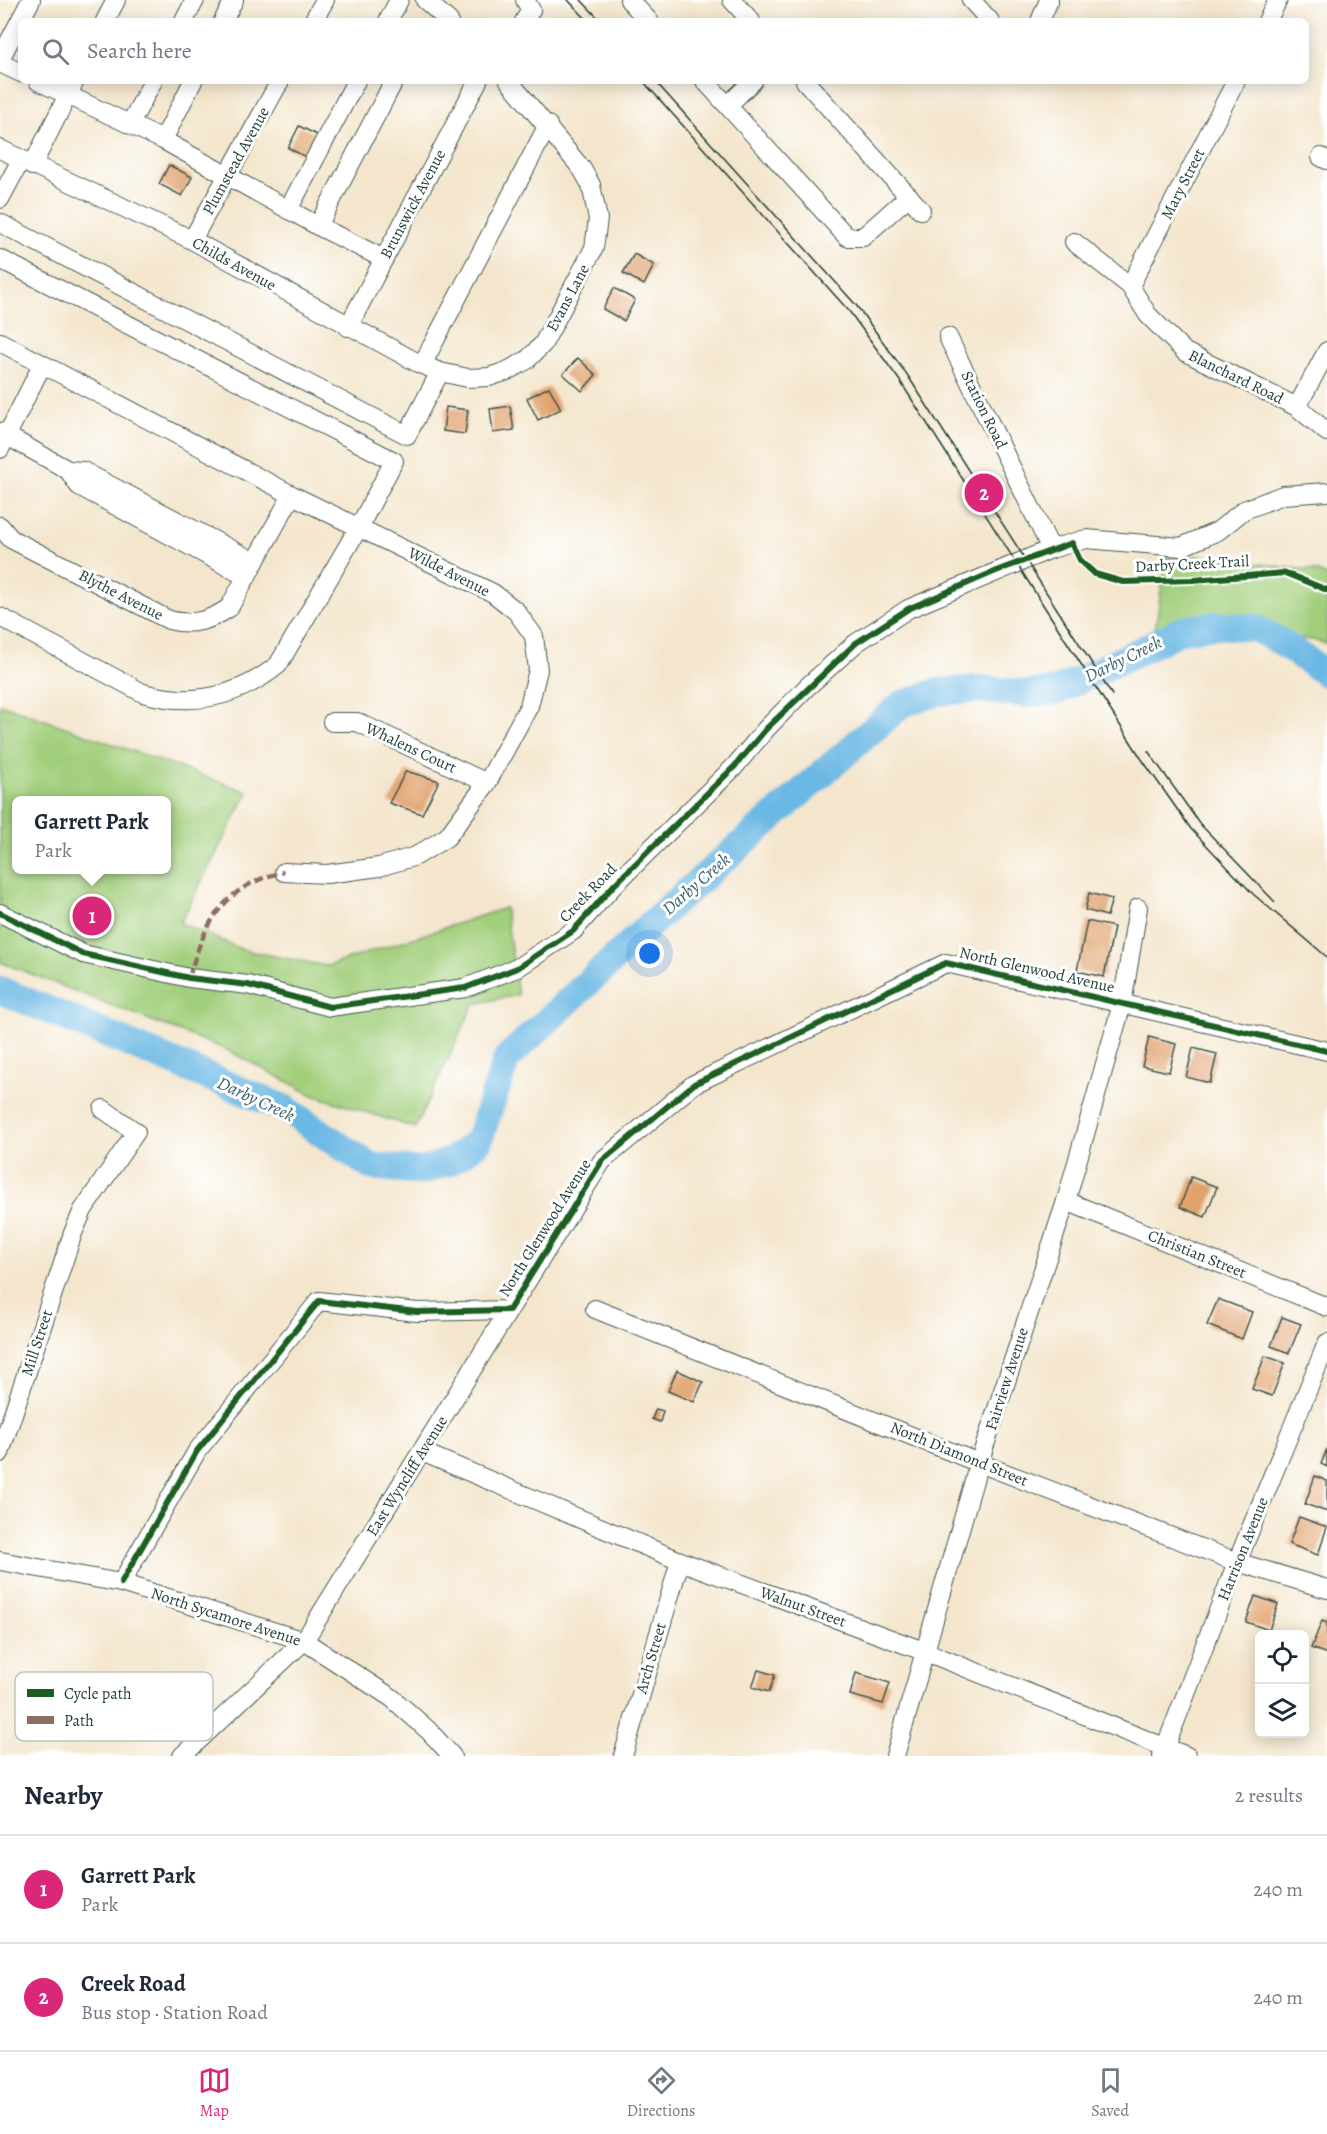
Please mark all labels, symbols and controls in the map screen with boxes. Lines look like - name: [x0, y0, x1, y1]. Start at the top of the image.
- search box: [18, 18, 1309, 84]
- icon: search: [39, 35, 72, 68]
- text: Search here: [87, 36, 192, 66]
- street label: Plumstead Avenue: [197, 103, 275, 219]
- street label: Mary Street: [1156, 145, 1210, 223]
- street label: Brunswick Avenue: [375, 146, 451, 262]
- street label: Childs Avenue: [188, 232, 280, 296]
- street label: Evans Lane: [541, 261, 595, 335]
- street label: Blanchard Road: [1185, 344, 1288, 410]
- street label: Station Road: [956, 367, 1013, 453]
- pin: 2: [964, 470, 1004, 516]
- street label: Wilde Avenue: [403, 541, 494, 602]
- street label: Darby Creek Trail: [1134, 550, 1250, 578]
- street label: Blythe Avenue: [75, 564, 167, 626]
- water label: Darby Creek: [1080, 630, 1166, 688]
- street label: Whalens Court: [361, 717, 460, 779]
- popup: [12, 796, 171, 874]
- text: Garrett Park: [34, 807, 149, 837]
- text: Park: [34, 837, 72, 864]
- water label: Darby Creek: [657, 848, 735, 920]
- street label: Creek Road: [554, 858, 622, 927]
- pin: 1: [72, 894, 112, 938]
- your location: [635, 939, 664, 968]
- street label: North Glenwood Avenue: [957, 941, 1117, 999]
- water label: Darby Creek: [213, 1071, 299, 1127]
- street label: North Glenwood Avenue: [494, 1155, 596, 1301]
- street label: Christian Street: [1145, 1224, 1249, 1284]
- street label: Mill Street: [16, 1307, 58, 1379]
- street label: Fairview Avenue: [980, 1325, 1034, 1433]
- street label: East Wyncliff Avenue: [361, 1412, 453, 1540]
- street label: North Diamond Street: [887, 1416, 1031, 1492]
- street label: Harrison Avenue: [1212, 1494, 1274, 1604]
- street label: Walnut Street: [756, 1581, 849, 1633]
- street label: North Sycamore Avenue: [148, 1582, 304, 1652]
- street label: Arch Street: [630, 1620, 672, 1697]
- map controls: [1255, 1630, 1309, 1738]
- button: locate: [1255, 1630, 1309, 1684]
- legend: [15, 1672, 213, 1741]
- text: Cycle path: [64, 1683, 132, 1705]
- button: layers: [1255, 1684, 1309, 1738]
- text: Path: [64, 1710, 94, 1732]
- text: Nearby: [24, 1778, 103, 1813]
- text: 2 results: [1235, 1782, 1303, 1809]
- text: Garrett Park: [81, 1861, 195, 1891]
- text: 1: [40, 1876, 47, 1903]
- text: 240 m: [1253, 1876, 1303, 1903]
- text: Park: [81, 1891, 119, 1918]
- text: Creek Road: [81, 1969, 186, 1999]
- text: 2: [39, 1984, 48, 2011]
- text: 240 m: [1253, 1984, 1303, 2011]
- text: Bus stop · Station Road: [81, 1999, 268, 2026]
- tab: Map: [198, 2064, 231, 2122]
- tab: Directions: [627, 2064, 695, 2122]
- tab: Saved: [1091, 2064, 1129, 2122]

